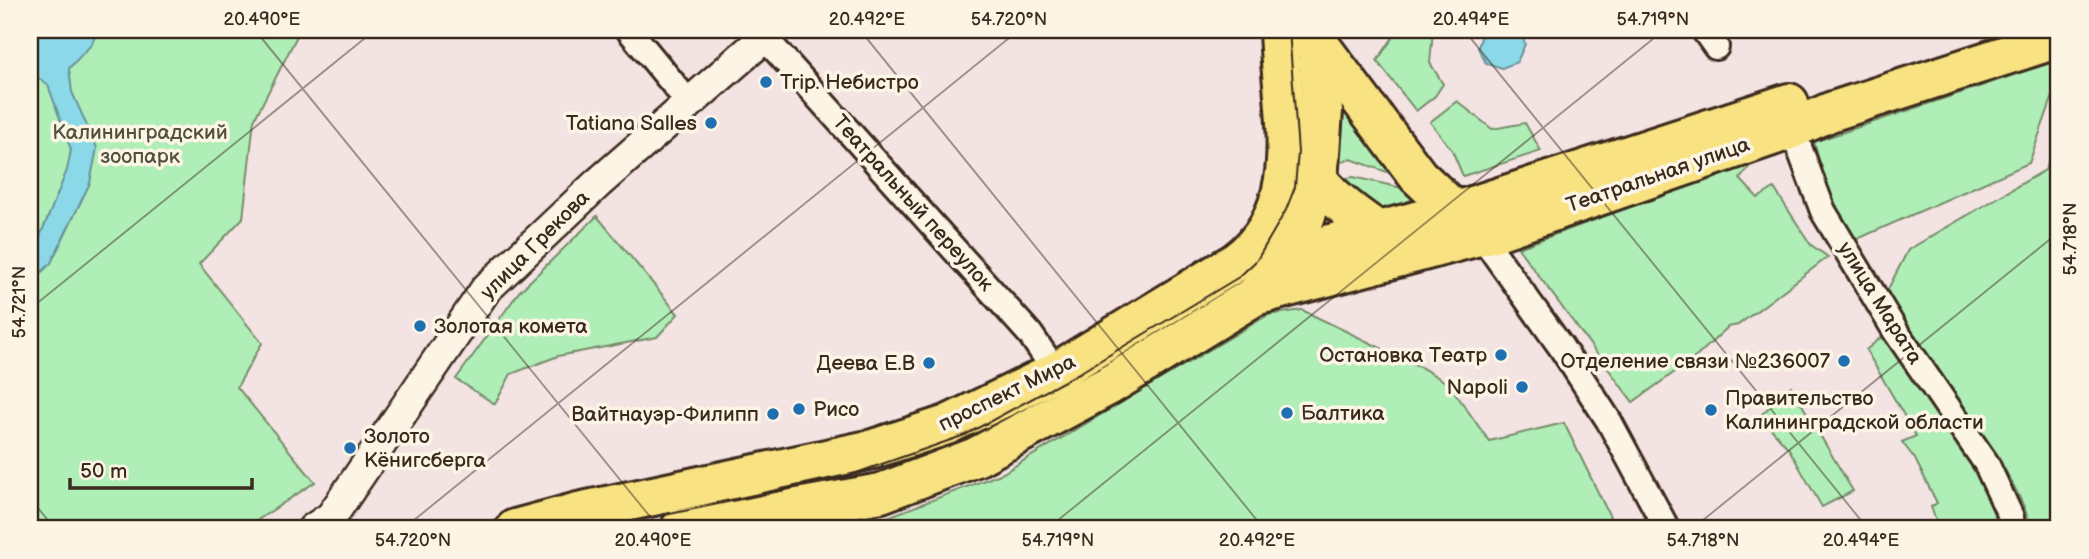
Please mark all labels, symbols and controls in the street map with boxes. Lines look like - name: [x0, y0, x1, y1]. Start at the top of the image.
- text: 20.490°E: [224, 9, 301, 30]
- text: 20.492°E: [829, 9, 905, 30]
- text: 54.720°N: [971, 9, 1047, 30]
- text: 20.494°E: [1433, 9, 1509, 30]
- text: 54.719°N: [1617, 9, 1689, 30]
- place label: Trip. Небистро: [780, 70, 919, 95]
- marker: Trip. Небистро: [758, 74, 774, 90]
- street label: Театральный переулок: [827, 110, 999, 296]
- place label: Tatiana Salles: [566, 111, 697, 136]
- marker: Tatiana Salles: [703, 115, 719, 131]
- park label: Калининградский зоопарк: [52, 120, 228, 169]
- street label: Театральная улица: [1563, 132, 1754, 218]
- street label: улица Грекова: [475, 185, 595, 305]
- text: 54.718°N: [2060, 203, 2081, 275]
- street label: улица Марата: [1832, 237, 1928, 369]
- text: 54.721°N: [9, 266, 30, 338]
- place label: Золотая комета: [434, 314, 588, 339]
- marker: Золотая комета: [412, 318, 428, 334]
- place label: Остановка Театр: [1319, 343, 1487, 368]
- marker: Остановка Театр: [1493, 347, 1509, 363]
- street label: проспект Мира: [934, 349, 1080, 437]
- place label: Отделение связи №236007: [1560, 349, 1831, 374]
- place label: Деева Е.В: [817, 351, 915, 376]
- marker: Отделение связи №236007: [1836, 353, 1852, 369]
- marker: Деева Е.В: [921, 355, 937, 371]
- place label: Napoli: [1447, 375, 1508, 400]
- marker: Napoli: [1514, 379, 1530, 395]
- place label: Правительство Калининградской области: [1725, 386, 1984, 435]
- place label: Рисо: [813, 397, 859, 422]
- marker: Рисо: [791, 401, 807, 417]
- place label: Балтика: [1301, 401, 1385, 426]
- place label: Вайтнауэр-Филипп: [571, 402, 759, 427]
- marker: Правительство Калининградской области: [1703, 402, 1719, 418]
- marker: Балтика: [1279, 405, 1295, 421]
- marker: Вайтнауэр-Филипп: [765, 406, 781, 422]
- place label: Золото Кёнигсберга: [364, 424, 486, 473]
- marker: Золото Кёнигсберга: [342, 440, 358, 456]
- scale bar: [70, 447, 252, 491]
- text: 50 m: [80, 459, 127, 484]
- text: 54.720°N: [375, 530, 451, 551]
- text: 20.490°E: [615, 530, 692, 551]
- text: 54.719°N: [1022, 530, 1094, 551]
- text: 20.492°E: [1219, 530, 1295, 551]
- text: 54.718°N: [1667, 530, 1739, 551]
- text: 20.494°E: [1823, 530, 1899, 551]

